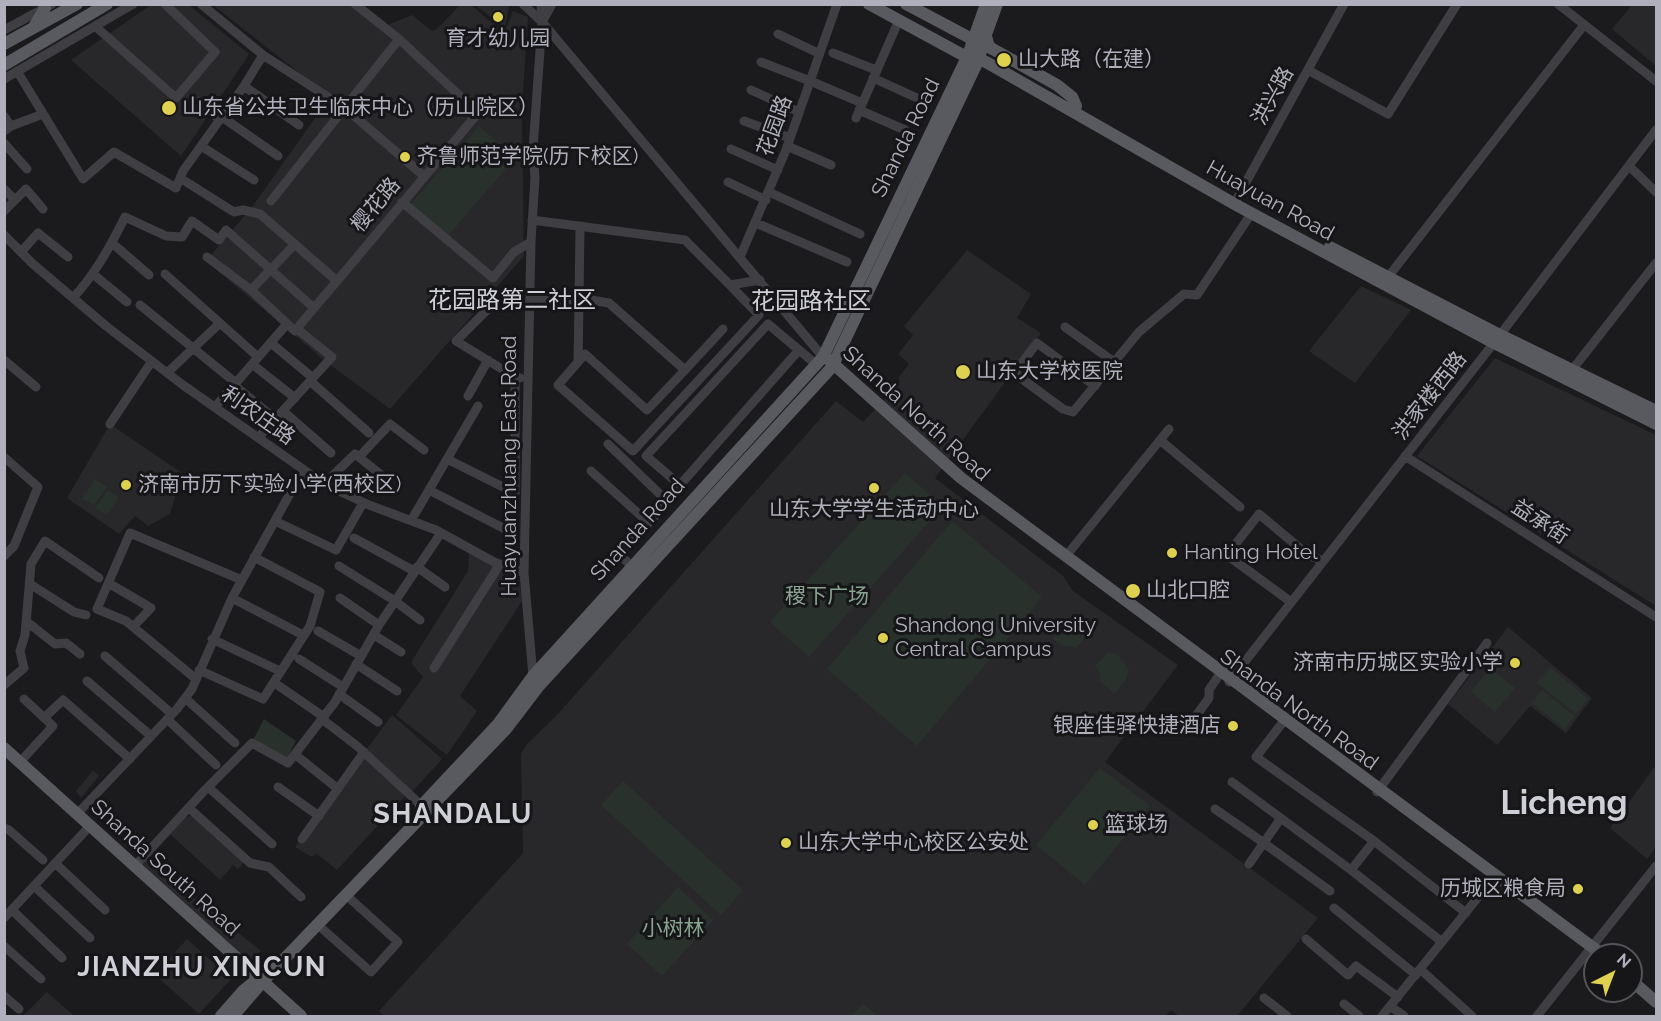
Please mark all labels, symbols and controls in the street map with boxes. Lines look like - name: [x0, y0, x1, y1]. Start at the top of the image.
- marker: 育才幼儿园: [491, 10, 505, 24]
- place label: 育才幼儿园: [446, 26, 550, 52]
- place label: 山大路（在建）: [1018, 47, 1165, 73]
- marker: 山大路（在建）: [995, 51, 1013, 69]
- street label: 洪兴路: [1247, 62, 1299, 130]
- street label: Shanda Road: [866, 75, 946, 201]
- street label: 花园路: [752, 92, 798, 160]
- place label: 山东省公共卫生临床中心（历山院区）: [182, 95, 539, 121]
- marker: 山东省公共卫生临床中心（历山院区）: [160, 99, 178, 117]
- place label: 齐鲁师范学院(历下校区): [417, 144, 638, 170]
- marker: 齐鲁师范学院(历下校区): [398, 150, 412, 164]
- street label: Huayuan Road: [1202, 155, 1338, 247]
- street label: 樱花路: [346, 173, 406, 237]
- district label: 花园路第二社区: [428, 287, 596, 315]
- district label: 花园路社区: [751, 288, 871, 316]
- street label: Huayuanzhuang East Road: [497, 336, 523, 596]
- street label: Shanda North Road: [837, 341, 995, 487]
- street label: 洪家楼西路: [1388, 347, 1472, 445]
- place label: 山东大学校医院: [976, 359, 1123, 385]
- marker: 山东大学校医院: [954, 363, 972, 381]
- street label: 利农庄路: [216, 382, 300, 450]
- place label: 济南市历下实验小学(西校区): [138, 472, 401, 498]
- street label: Shanda Road: [586, 474, 690, 586]
- marker: 济南市历下实验小学(西校区): [119, 478, 133, 492]
- marker: 山东大学学生活动中心: [867, 481, 881, 495]
- street label: 益承街: [1507, 494, 1573, 550]
- place label: 山东大学学生活动中心: [769, 497, 979, 523]
- place label: Hanting Hotel: [1184, 540, 1318, 566]
- marker: Hanting Hotel: [1165, 546, 1179, 560]
- place label: 山北口腔: [1146, 578, 1230, 604]
- marker: 山北口腔: [1124, 582, 1142, 600]
- park label: 稷下广场: [785, 584, 869, 610]
- place label: Shandong University Central Campus: [895, 613, 1096, 663]
- marker: Shandong University Central Campus: [876, 631, 890, 645]
- street label: Shanda North Road: [1215, 644, 1383, 776]
- place label: 济南市历城区实验小学: [1293, 650, 1503, 676]
- marker: 济南市历城区实验小学: [1508, 656, 1522, 670]
- place label: 银座佳驿快捷酒店: [1053, 713, 1221, 739]
- marker: 银座佳驿快捷酒店: [1226, 719, 1240, 733]
- district label: Licheng: [1501, 784, 1627, 824]
- street label: Shanda South Road: [86, 795, 244, 941]
- district label: SHANDALU: [373, 799, 533, 831]
- place label: 篮球场: [1105, 812, 1168, 838]
- marker: 篮球场: [1086, 818, 1100, 832]
- place label: 山东大学中心校区公安处: [798, 830, 1029, 856]
- marker: 山东大学中心校区公安处: [779, 836, 793, 850]
- place label: 历城区粮食局: [1440, 876, 1566, 902]
- marker: 历城区粮食局: [1571, 882, 1585, 896]
- park label: 小树林: [642, 916, 704, 942]
- north arrow: [1583, 943, 1643, 1003]
- text: N: [1613, 950, 1635, 972]
- district label: JIANZHU XINCUN: [77, 952, 327, 984]

